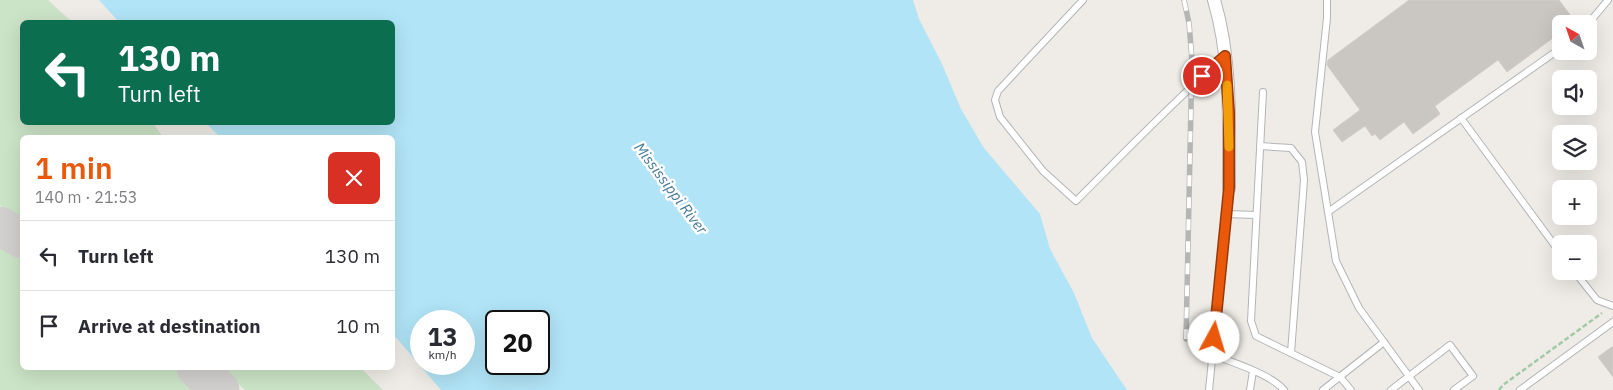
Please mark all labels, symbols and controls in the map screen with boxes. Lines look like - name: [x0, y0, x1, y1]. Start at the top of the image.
- north arrow: [1552, 15, 1598, 60]
- map controls: [1552, 15, 1597, 280]
- text: 130 m: [118, 35, 221, 81]
- icon: left: [35, 40, 100, 105]
- pin: [1181, 55, 1223, 97]
- icon: arrive: [1188, 62, 1216, 90]
- button: sound: [1552, 70, 1597, 115]
- text: Turn left: [118, 79, 201, 108]
- button: layers: [1552, 125, 1597, 170]
- water label: Mississippi River: [630, 138, 712, 238]
- text: 1 min: [35, 148, 113, 187]
- button: close: [328, 152, 380, 204]
- button: +: [1552, 180, 1597, 225]
- text: 140 m · 21:53: [35, 187, 137, 207]
- button: −: [1552, 235, 1597, 280]
- icon: left: [35, 242, 63, 270]
- text: Turn left: [78, 244, 154, 268]
- text: 130 m: [325, 244, 380, 268]
- speed limit sign: 20: [485, 310, 550, 375]
- position arrow: [1187, 311, 1239, 363]
- icon: arrive: [35, 312, 63, 340]
- text: Arrive at destination: [78, 314, 261, 338]
- text: 10 m: [336, 314, 380, 338]
- text: 13: [427, 320, 458, 353]
- text: km/h: [428, 347, 457, 362]

